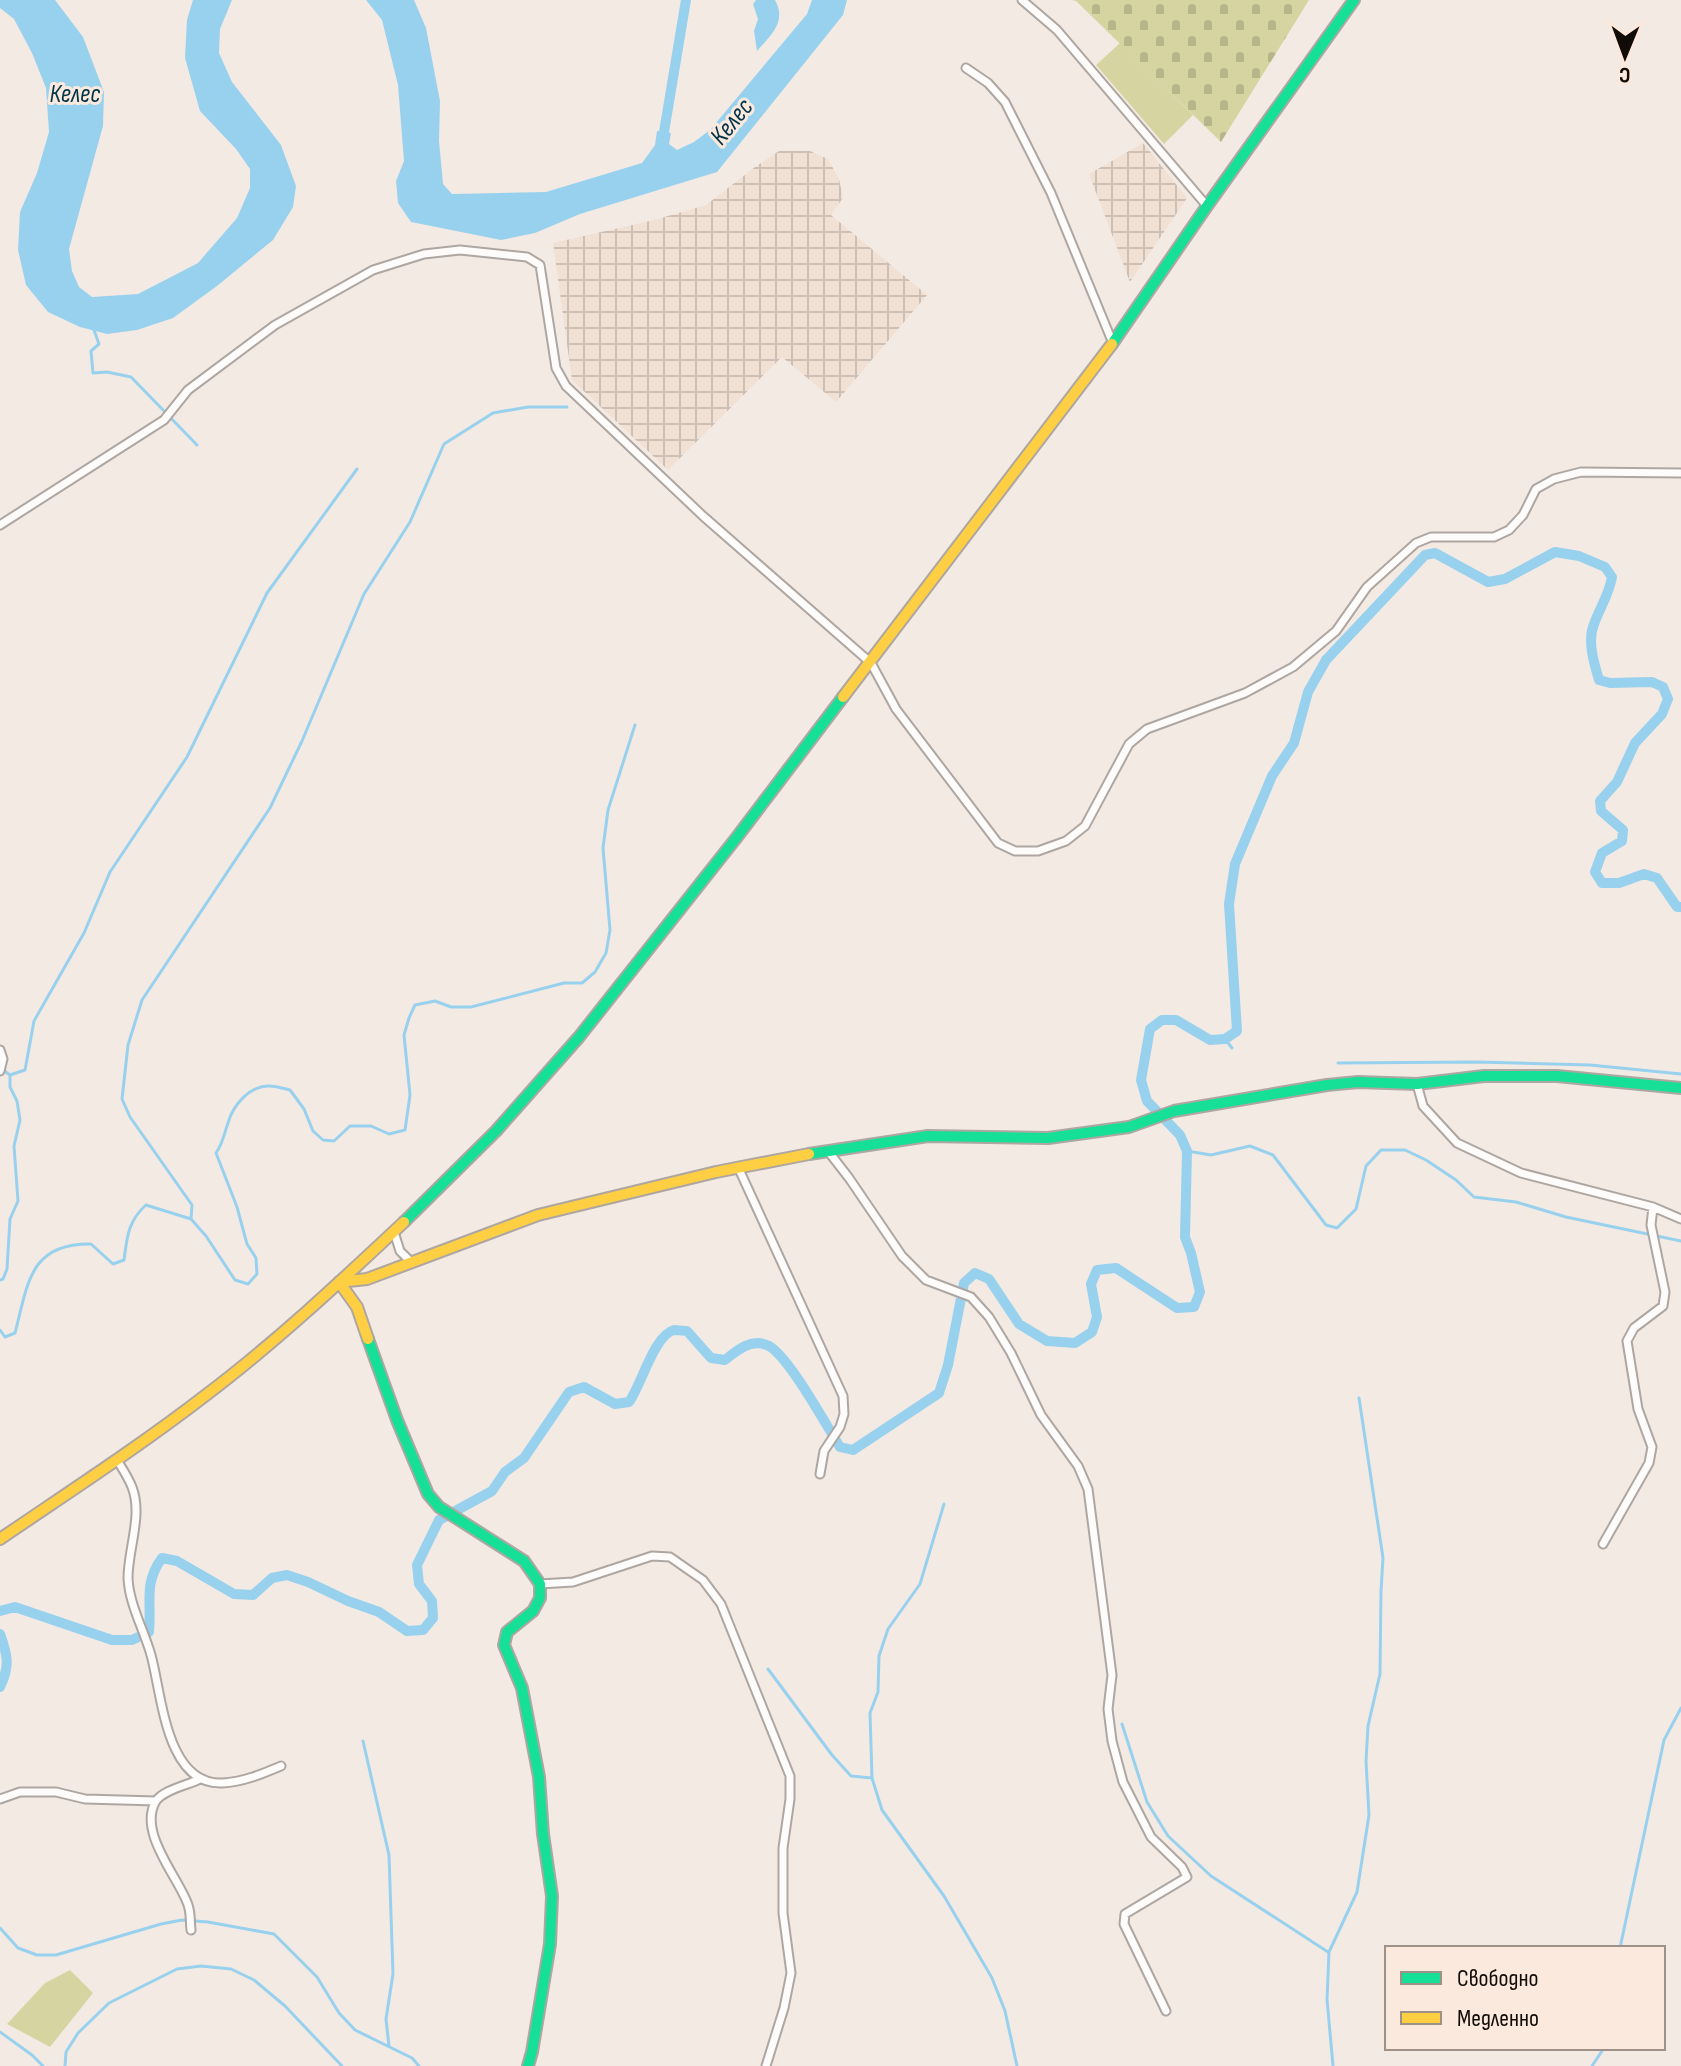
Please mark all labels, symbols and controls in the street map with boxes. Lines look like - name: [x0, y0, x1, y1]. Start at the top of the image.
- north arrow: [1585, 16, 1665, 96]
- text: С: [1619, 61, 1631, 88]
- water label: Келес: [50, 79, 101, 110]
- water label: Келес: [704, 92, 761, 151]
- legend: [1385, 1946, 1665, 2050]
- text: Свободно: [1457, 1964, 1538, 1993]
- text: Медленно: [1457, 2004, 1539, 2033]

